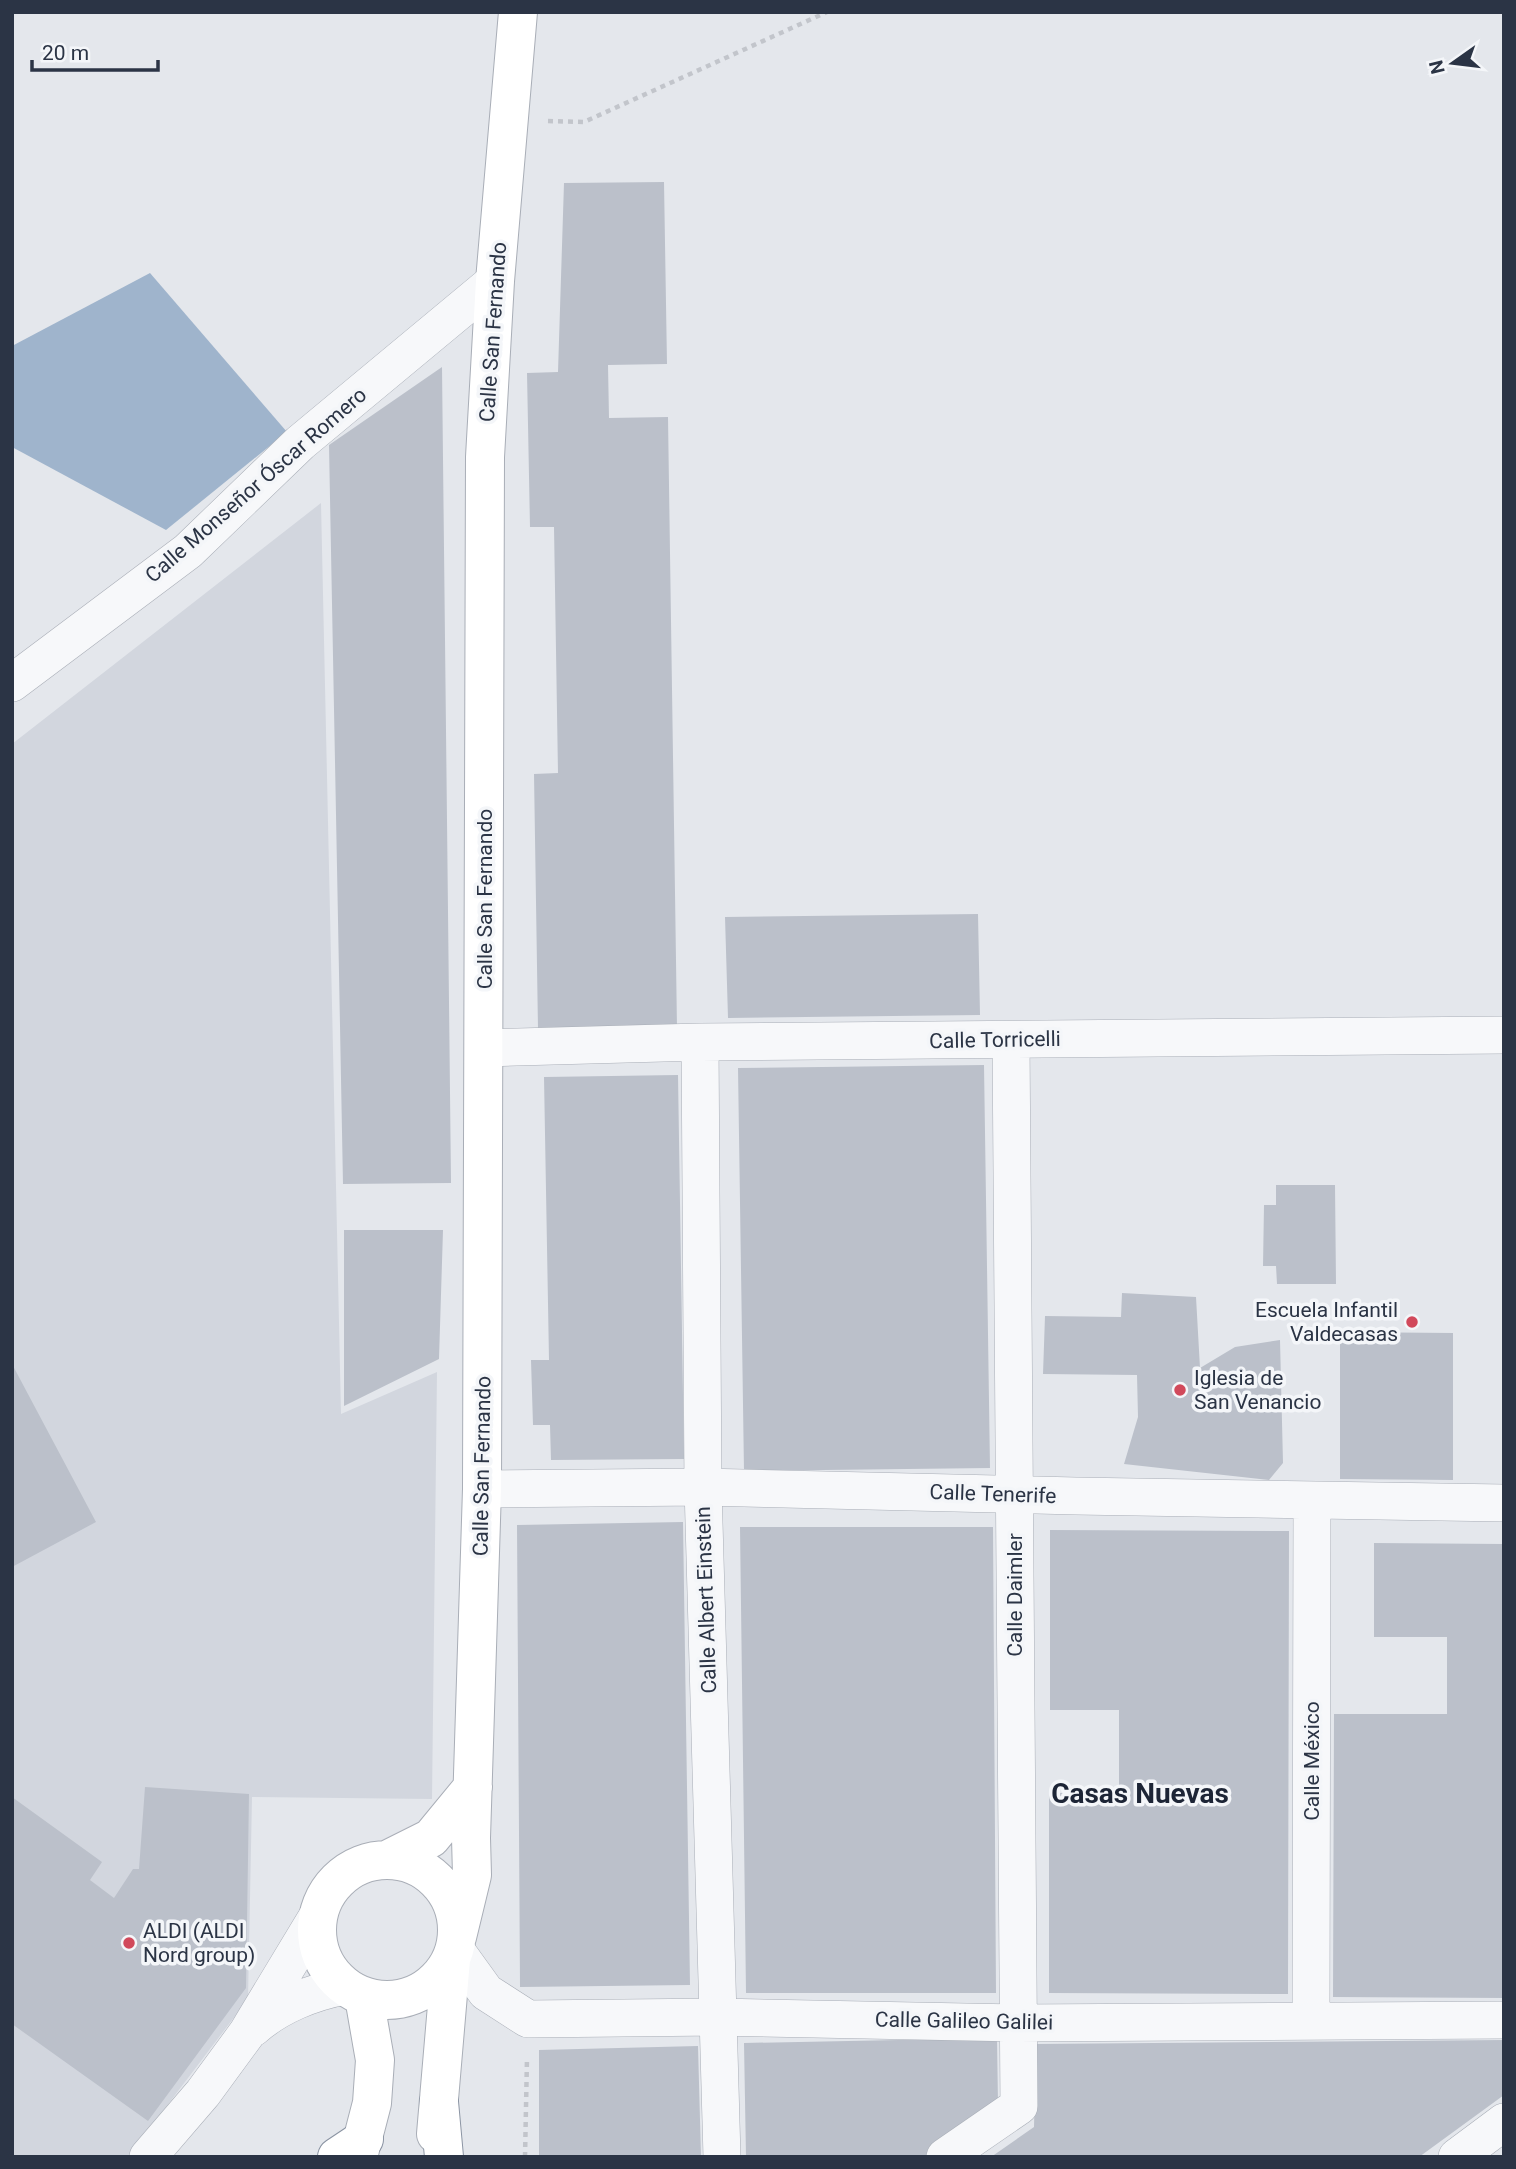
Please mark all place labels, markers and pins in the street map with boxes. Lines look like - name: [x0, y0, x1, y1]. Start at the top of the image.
- place label: Escuela Infantil Valdecasas: [1255, 1298, 1398, 1346]
- marker: Escuela Infantil Valdecasas: [1404, 1314, 1420, 1330]
- place label: Iglesia de San Venancio: [1194, 1366, 1321, 1414]
- marker: Iglesia de San Venancio: [1172, 1382, 1188, 1398]
- place label: ALDI (ALDI Nord group): [143, 1919, 255, 1967]
- marker: ALDI (ALDI Nord group): [121, 1935, 137, 1951]

